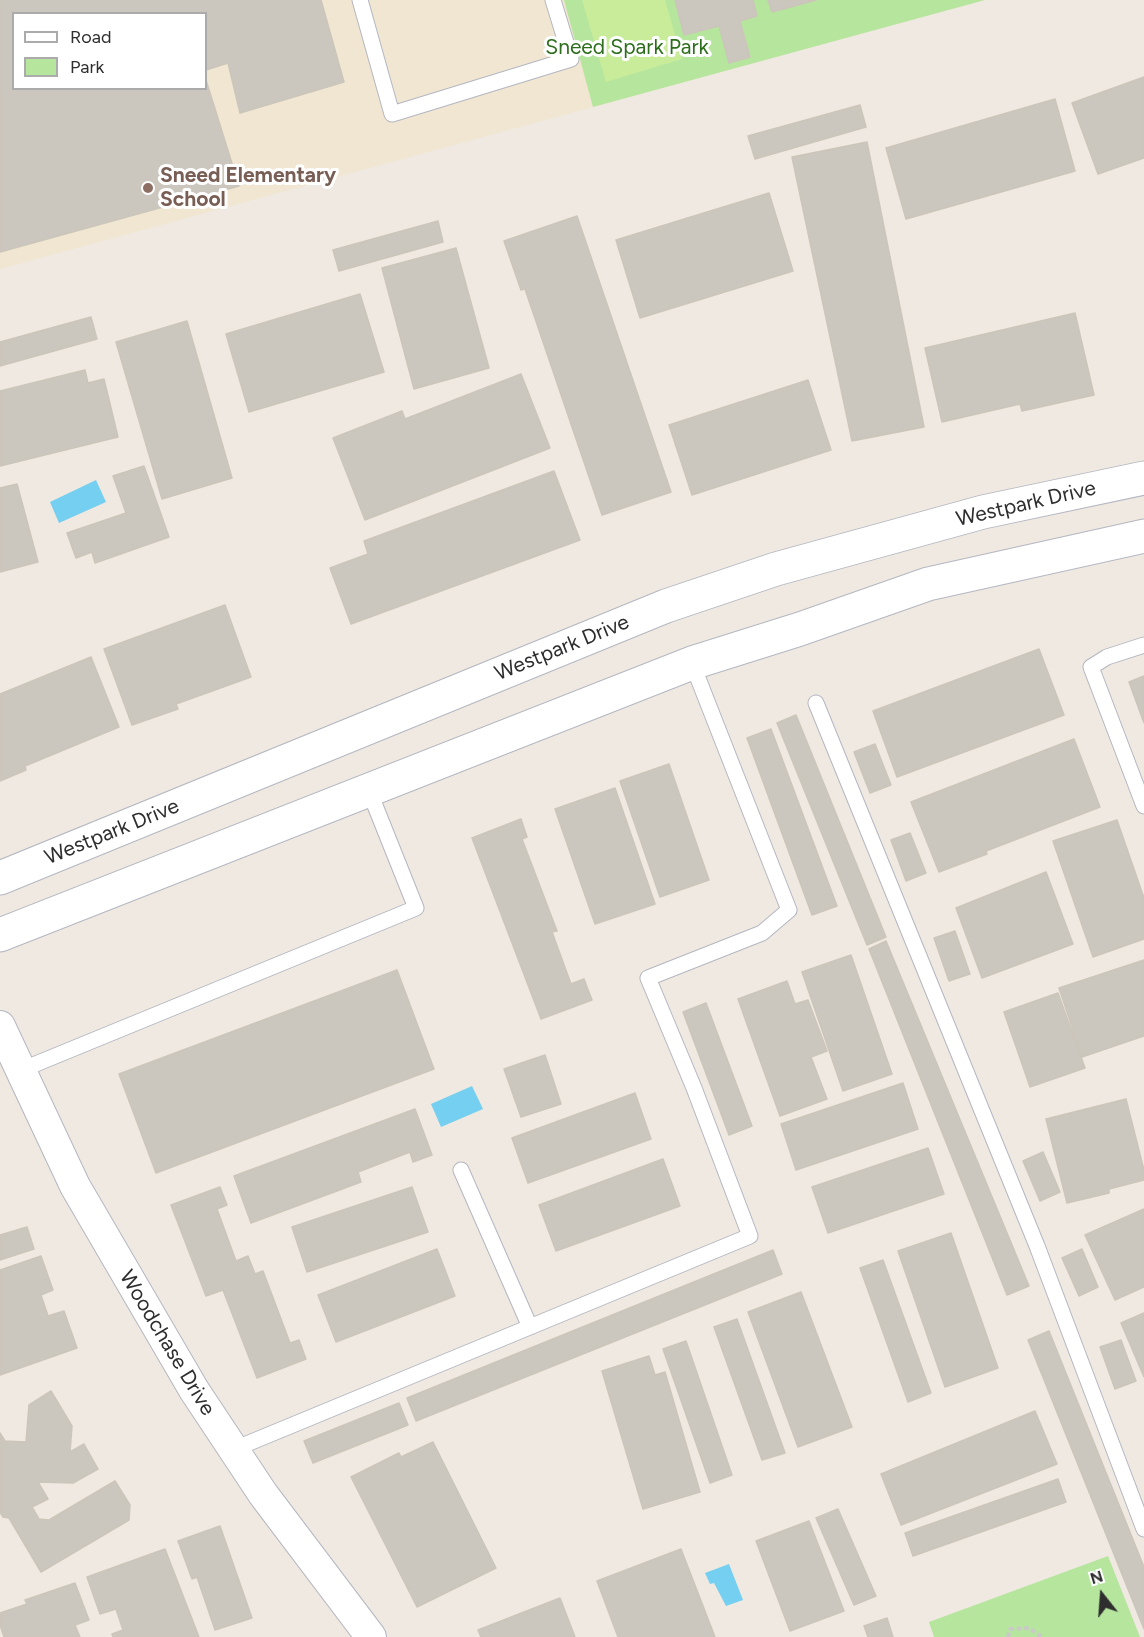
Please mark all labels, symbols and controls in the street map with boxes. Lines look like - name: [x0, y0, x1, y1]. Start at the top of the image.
- legend: [12, 12, 207, 90]
- text: Road: [70, 26, 111, 48]
- park label: Sneed Spark Park: [545, 35, 709, 61]
- text: Park: [70, 56, 104, 78]
- place label: Sneed Elementary School: [160, 163, 336, 213]
- marker: Sneed Elementary School: [141, 181, 155, 195]
- street label: Westpark Drive: [954, 476, 1098, 532]
- street label: Westpark Drive: [491, 610, 633, 686]
- street label: Westpark Drive: [41, 794, 183, 870]
- street label: Woodchase Drive: [114, 1266, 220, 1420]
- north arrow: [1072, 1565, 1132, 1625]
- text: N: [1088, 1566, 1105, 1588]

